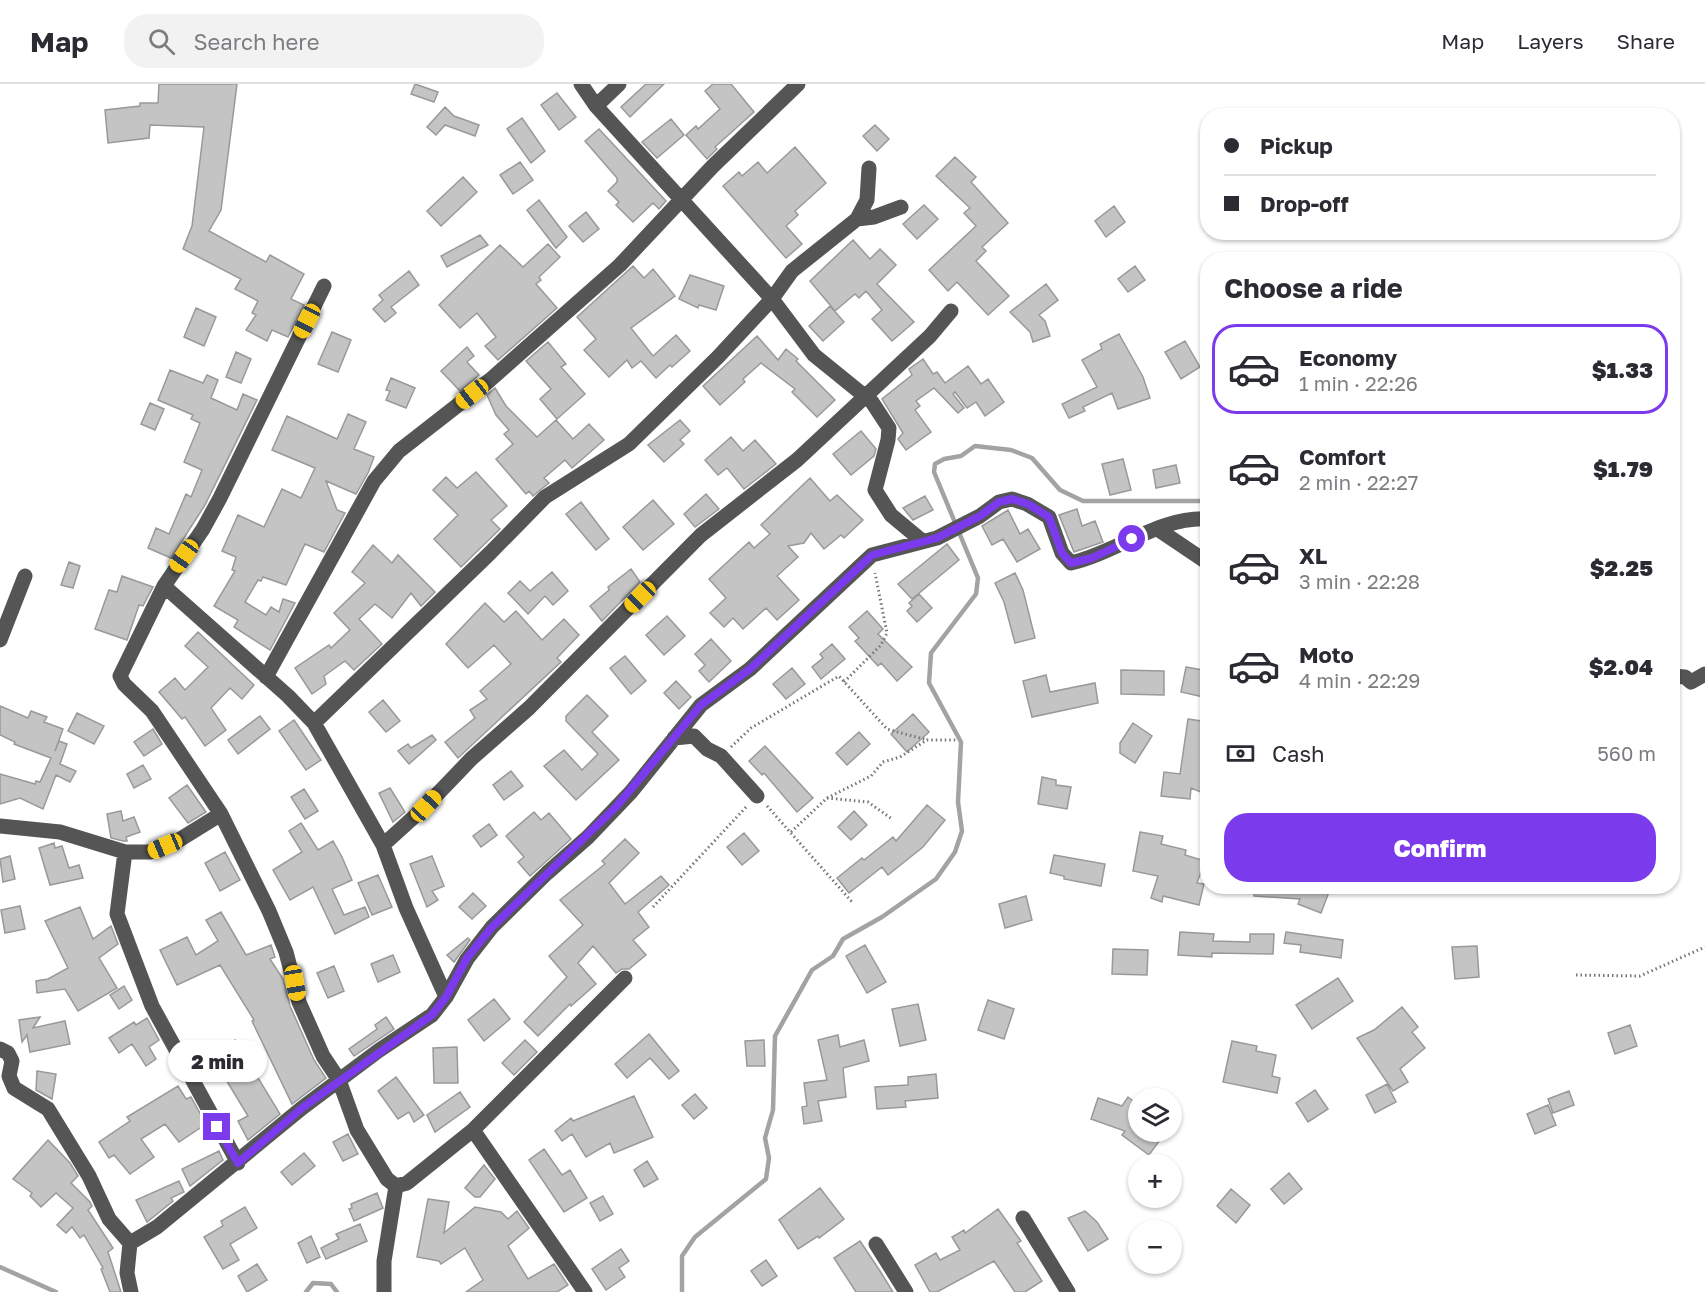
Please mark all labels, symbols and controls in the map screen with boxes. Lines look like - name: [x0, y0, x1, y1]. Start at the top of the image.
- search box: [124, 14, 544, 68]
- text: Map: [30, 25, 88, 58]
- icon: search: [145, 25, 178, 58]
- text: Search here: [193, 28, 319, 55]
- text: Map: [1441, 28, 1484, 54]
- text: Layers: [1517, 28, 1584, 54]
- text: Share: [1617, 28, 1675, 54]
- text: Pickup: [1260, 132, 1333, 159]
- text: Drop-off: [1260, 190, 1349, 217]
- text: Choose a ride: [1224, 272, 1403, 304]
- car: [291, 301, 323, 341]
- icon: car: [1227, 342, 1281, 396]
- text: Economy: [1299, 344, 1397, 371]
- text: $1.33: [1592, 356, 1653, 383]
- text: 1 min · 22:26: [1299, 371, 1418, 395]
- car: [452, 376, 492, 412]
- icon: car: [1227, 441, 1281, 495]
- text: Comfort: [1299, 443, 1386, 470]
- text: $1.79: [1593, 455, 1653, 482]
- text: 2 min · 22:27: [1299, 470, 1418, 494]
- route start: [1118, 525, 1145, 552]
- car: [166, 536, 202, 576]
- icon: car: [1227, 540, 1281, 594]
- text: XL: [1299, 542, 1327, 569]
- text: $2.25: [1590, 554, 1653, 581]
- text: 3 min · 22:28: [1299, 569, 1420, 593]
- car: [621, 578, 659, 616]
- icon: car: [1227, 639, 1281, 693]
- text: Moto: [1299, 641, 1354, 668]
- text: $2.04: [1589, 653, 1653, 680]
- text: 4 min · 22:29: [1299, 668, 1420, 692]
- icon: cash: [1224, 737, 1257, 770]
- text: Cash: [1272, 740, 1325, 767]
- text: 560 m: [1597, 741, 1656, 765]
- car: [407, 787, 445, 825]
- button: Confirm: [1224, 813, 1656, 882]
- car: [145, 831, 185, 861]
- car: [283, 964, 307, 1002]
- callout: 2 min: [168, 1040, 266, 1082]
- text: 2 min: [191, 1049, 244, 1073]
- map controls: [1128, 1088, 1182, 1274]
- button: layers: [1128, 1088, 1182, 1142]
- route end: [203, 1113, 230, 1140]
- button: +: [1128, 1154, 1182, 1208]
- button: −: [1128, 1220, 1182, 1274]

